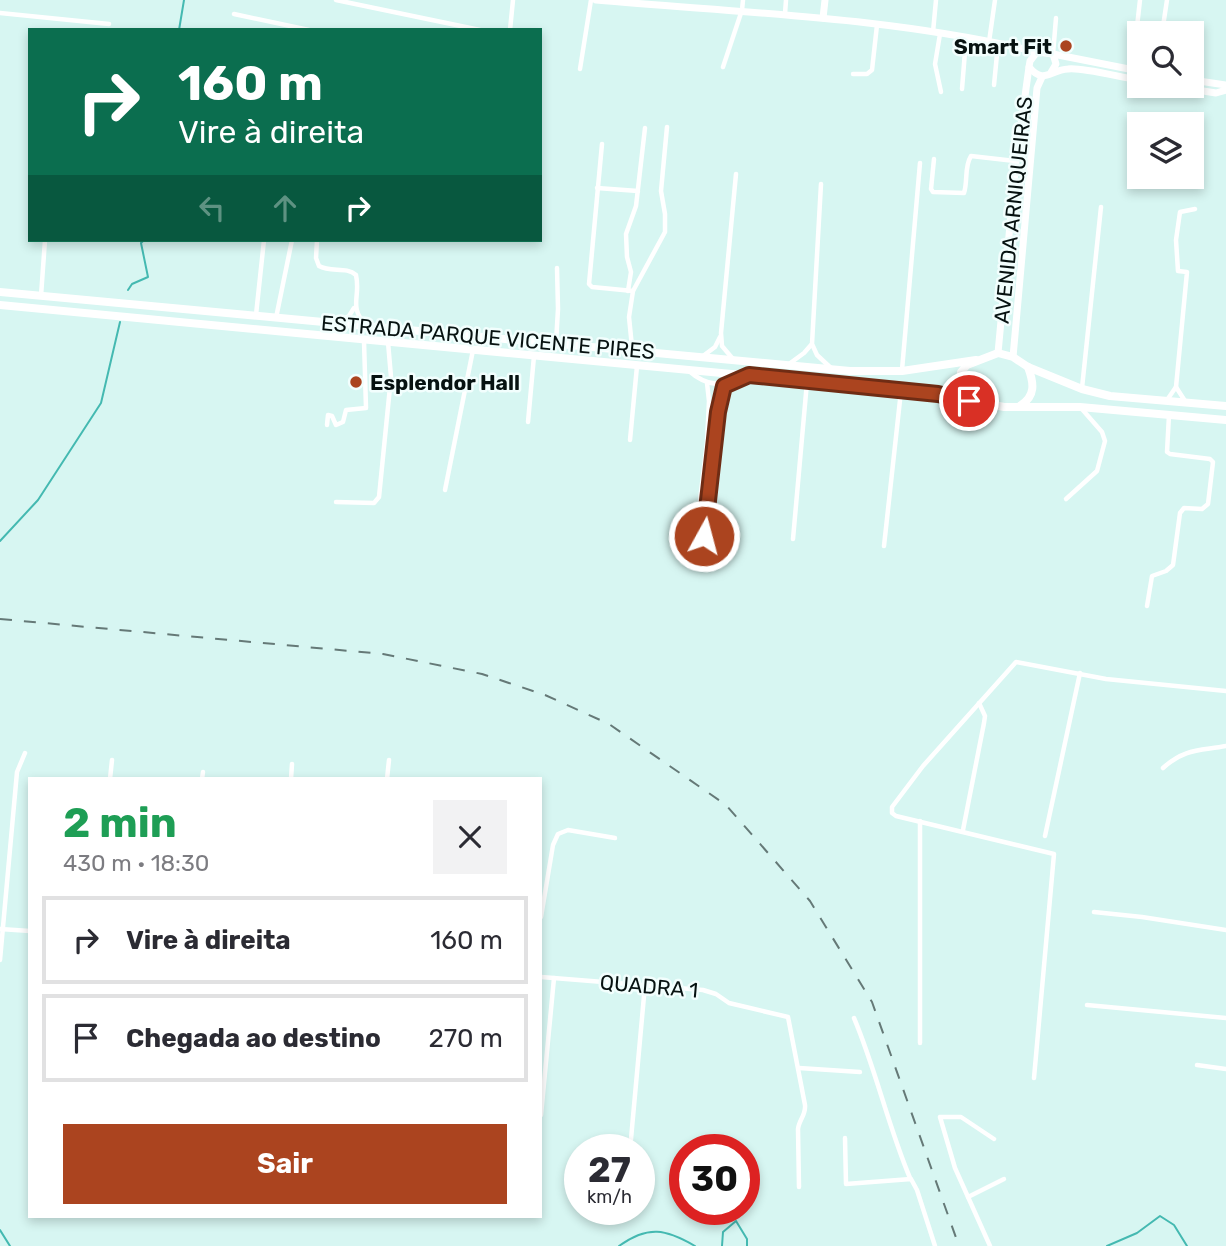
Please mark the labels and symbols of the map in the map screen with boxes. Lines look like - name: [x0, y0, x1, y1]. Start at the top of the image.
- place label: Smart Fit: [954, 34, 1052, 59]
- marker: Smart Fit: [1058, 38, 1074, 54]
- street label: AVENIDA ARNIQUEIRAS: [989, 95, 1037, 325]
- street label: ESTRADA PARQUE VICENTE PIRES: [320, 310, 656, 364]
- place label: Esplendor Hall: [370, 370, 520, 395]
- pin: [939, 371, 999, 431]
- marker: Esplendor Hall: [348, 374, 364, 390]
- position arrow: [667, 499, 741, 573]
- street label: QUADRA 1: [599, 969, 699, 1003]
- speed limit sign: 30: [669, 1134, 760, 1225]

